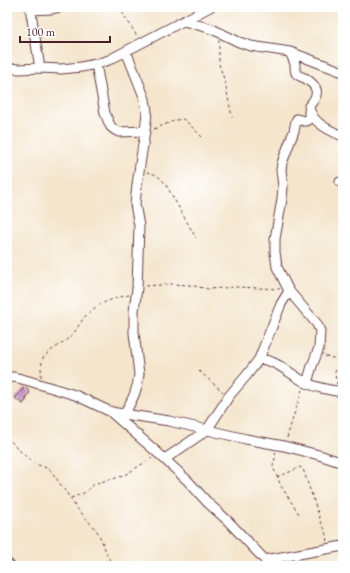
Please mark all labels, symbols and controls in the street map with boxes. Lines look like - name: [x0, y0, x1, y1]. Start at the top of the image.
- scale bar: [20, 18, 110, 44]
- text: 100 m: [26, 24, 56, 40]

